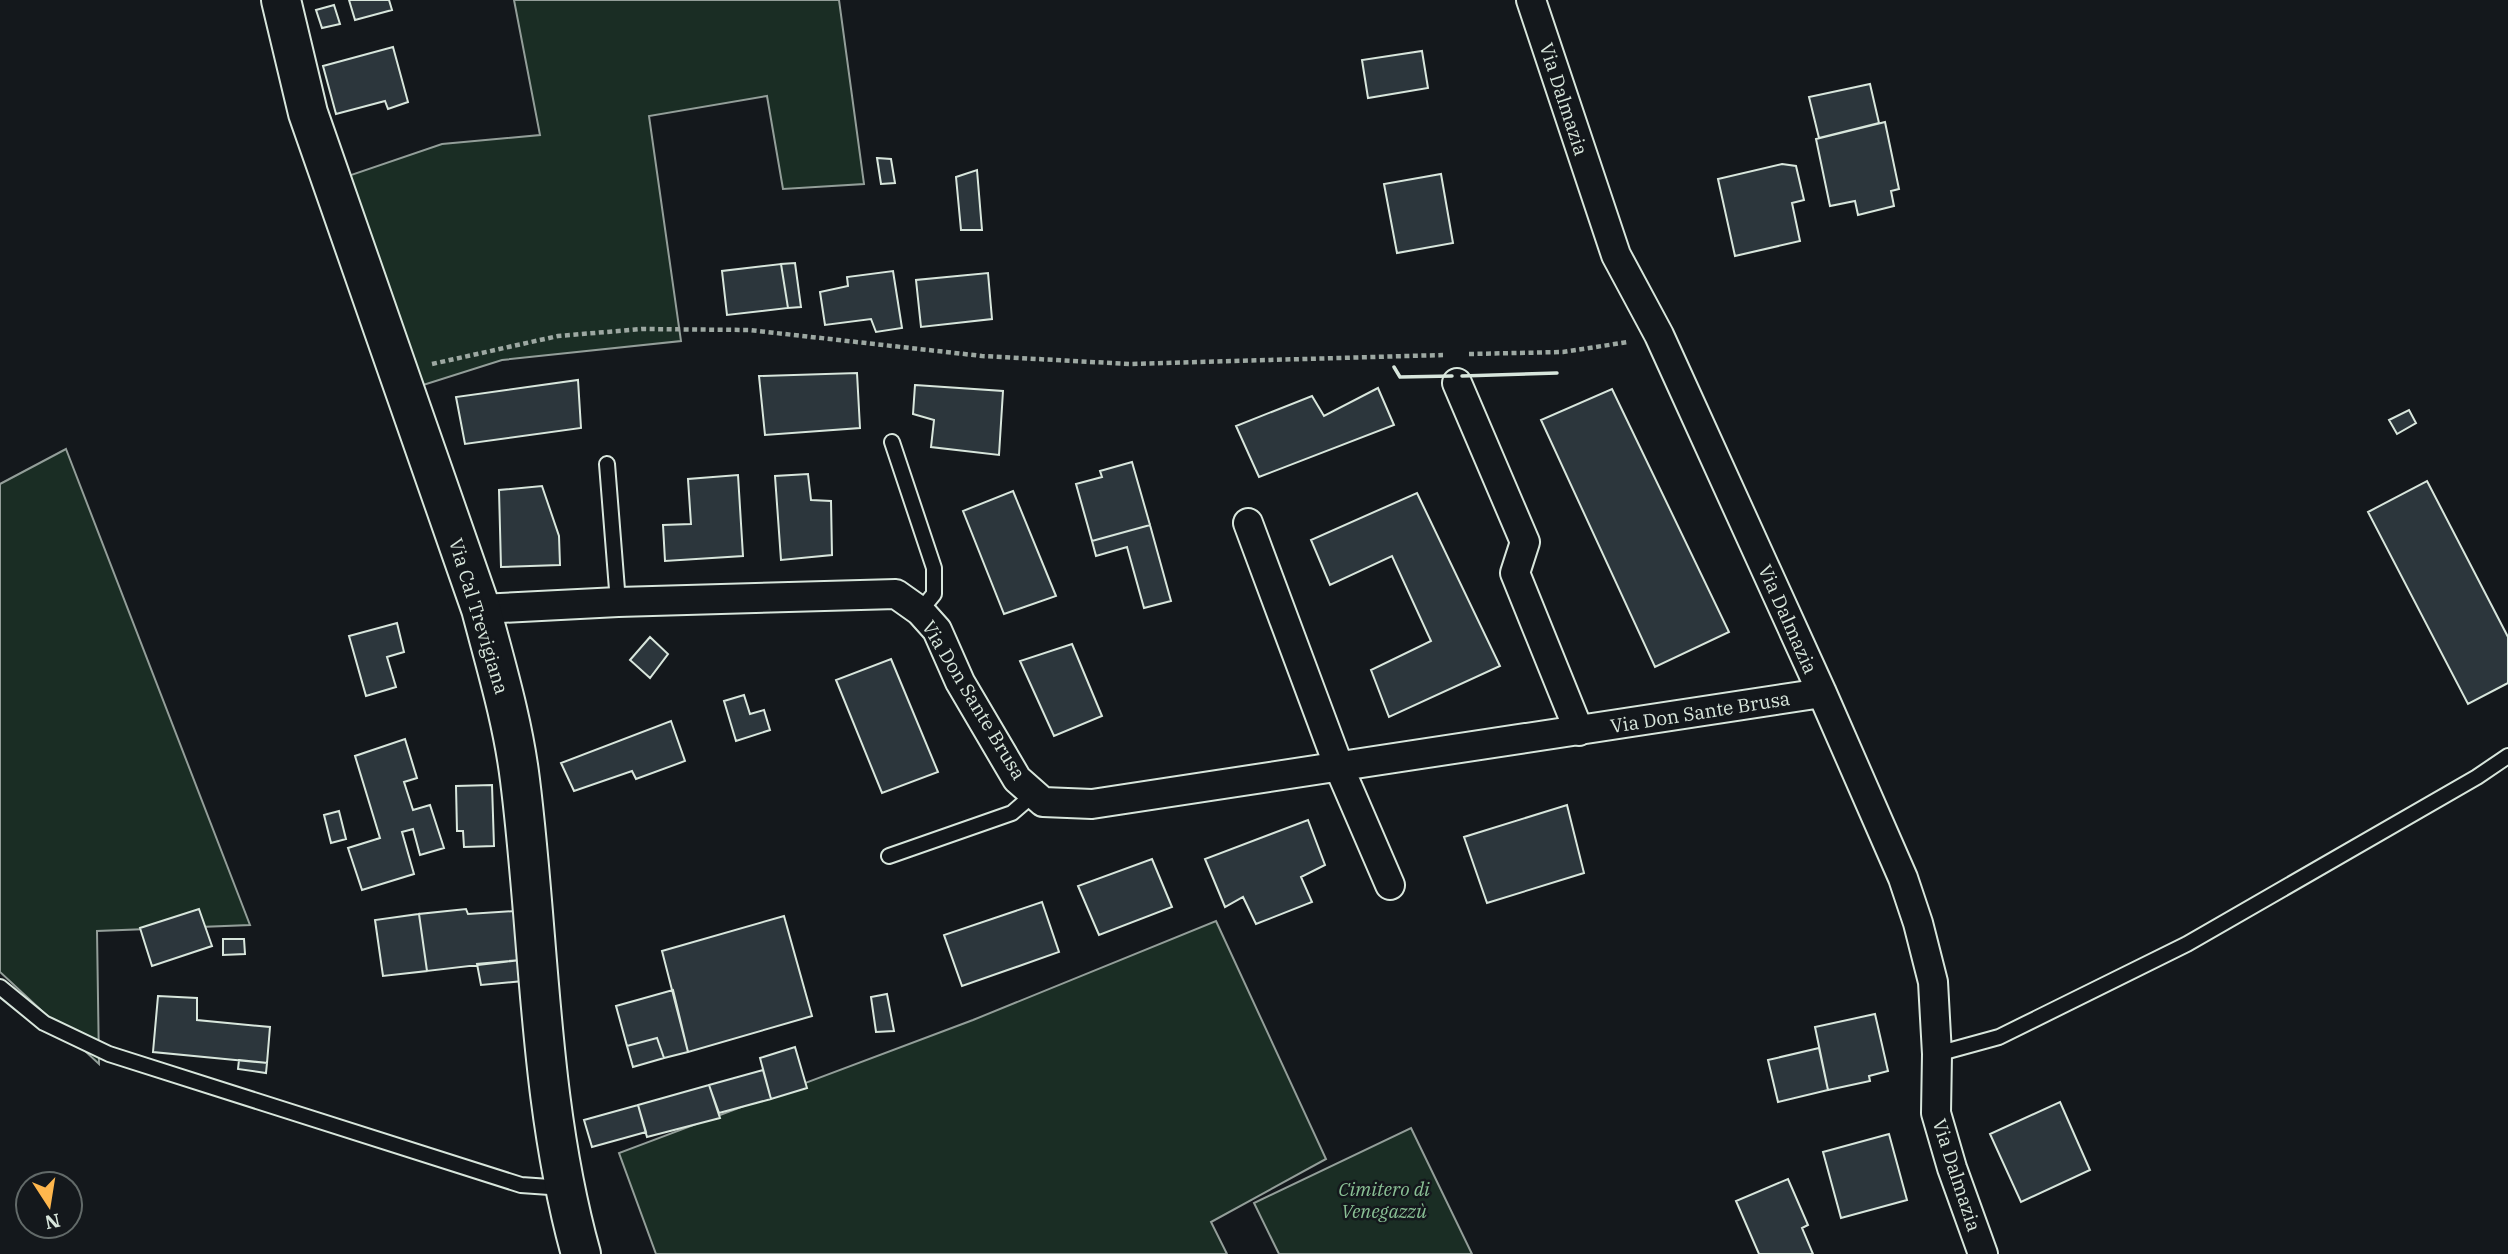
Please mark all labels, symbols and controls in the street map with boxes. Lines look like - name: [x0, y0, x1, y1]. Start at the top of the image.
- street label: Via Dalmazia: [1535, 40, 1593, 158]
- street label: Via Cal Trevigiana: [444, 535, 514, 697]
- street label: Via Dalmazia: [1753, 561, 1823, 677]
- street label: Via Don Sante Brusa: [917, 616, 1031, 784]
- street label: Via Don Sante Brusa: [1608, 686, 1792, 738]
- street label: Via Dalmazia: [1928, 1116, 1986, 1234]
- north arrow: [14, 1170, 84, 1240]
- park label: Cimitero di Venegazzù: [1338, 1177, 1430, 1223]
- text: N: [43, 1208, 62, 1235]

